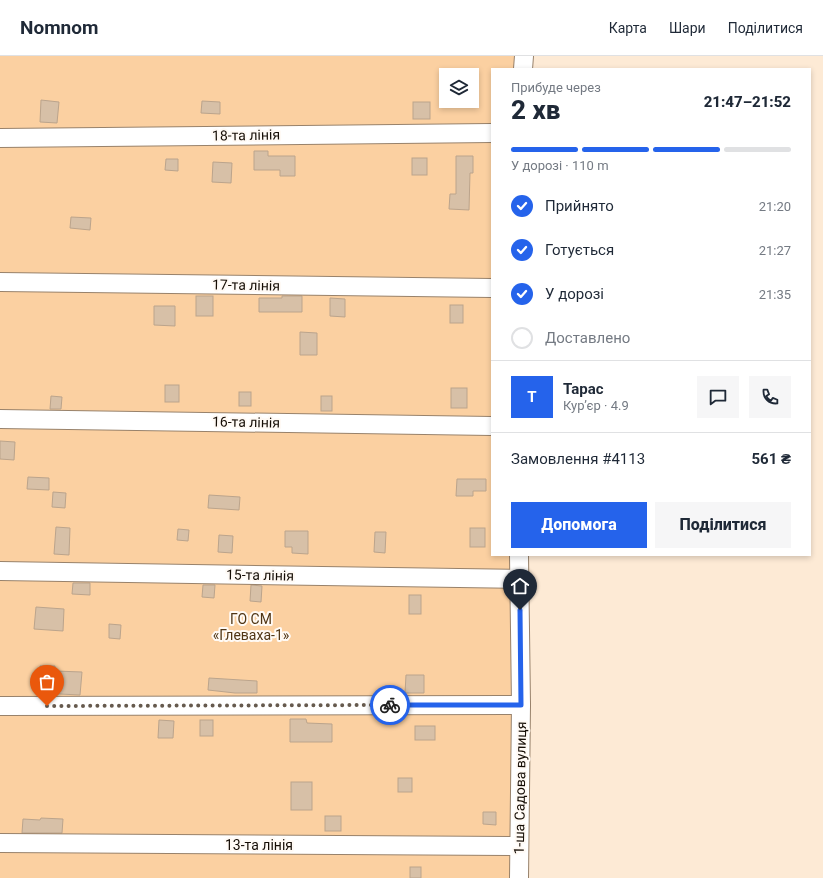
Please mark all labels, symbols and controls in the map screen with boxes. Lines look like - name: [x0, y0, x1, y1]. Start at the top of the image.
- text: Nomnom: [20, 16, 98, 39]
- text: Карта: [609, 20, 647, 36]
- text: Шари: [669, 20, 706, 36]
- text: Поділитися: [728, 20, 803, 36]
- map controls: [439, 68, 479, 108]
- button: layers: [439, 68, 479, 108]
- text: Прибуде через: [511, 80, 601, 95]
- text: 21:47–21:52: [704, 93, 791, 111]
- text: 2 хв: [511, 95, 560, 125]
- street label: 18-та лінія: [212, 126, 280, 144]
- text: У дорозі · 110 m: [511, 158, 609, 173]
- icon: check: [511, 195, 533, 217]
- text: Прийнято: [545, 197, 614, 215]
- text: 21:20: [759, 199, 791, 214]
- icon: check: [511, 239, 533, 261]
- text: Готується: [545, 241, 614, 259]
- text: 21:27: [759, 243, 791, 258]
- street label: 17-та лінія: [212, 276, 280, 294]
- icon: check: [511, 283, 533, 305]
- text: У дорозі: [545, 285, 604, 303]
- text: 21:35: [759, 287, 791, 302]
- text: Доставлено: [545, 329, 630, 347]
- button: chat: [697, 376, 739, 418]
- button: phone: [749, 376, 791, 418]
- text: Тарас: [563, 380, 604, 398]
- text: Т: [527, 388, 537, 406]
- text: Кур’єр · 4.9: [563, 398, 629, 413]
- street label: 16-та лінія: [212, 413, 280, 431]
- text: Замовлення #4113: [511, 450, 645, 468]
- text: 561 ₴: [751, 450, 791, 468]
- button: Допомога: [511, 502, 647, 548]
- button: Поділитися: [655, 502, 791, 548]
- street label: 15-та лінія: [226, 566, 294, 584]
- pin: [503, 569, 537, 610]
- icon: home: [509, 575, 531, 597]
- park label: ГО СМ «Глеваха-1»: [213, 611, 290, 643]
- pin: [30, 665, 64, 706]
- icon: bag: [36, 671, 58, 693]
- courier: [370, 685, 410, 725]
- icon: bike: [379, 694, 401, 716]
- street label: 1-ша Садова вулиця: [511, 721, 529, 855]
- street label: 13-та лінія: [225, 837, 293, 853]

